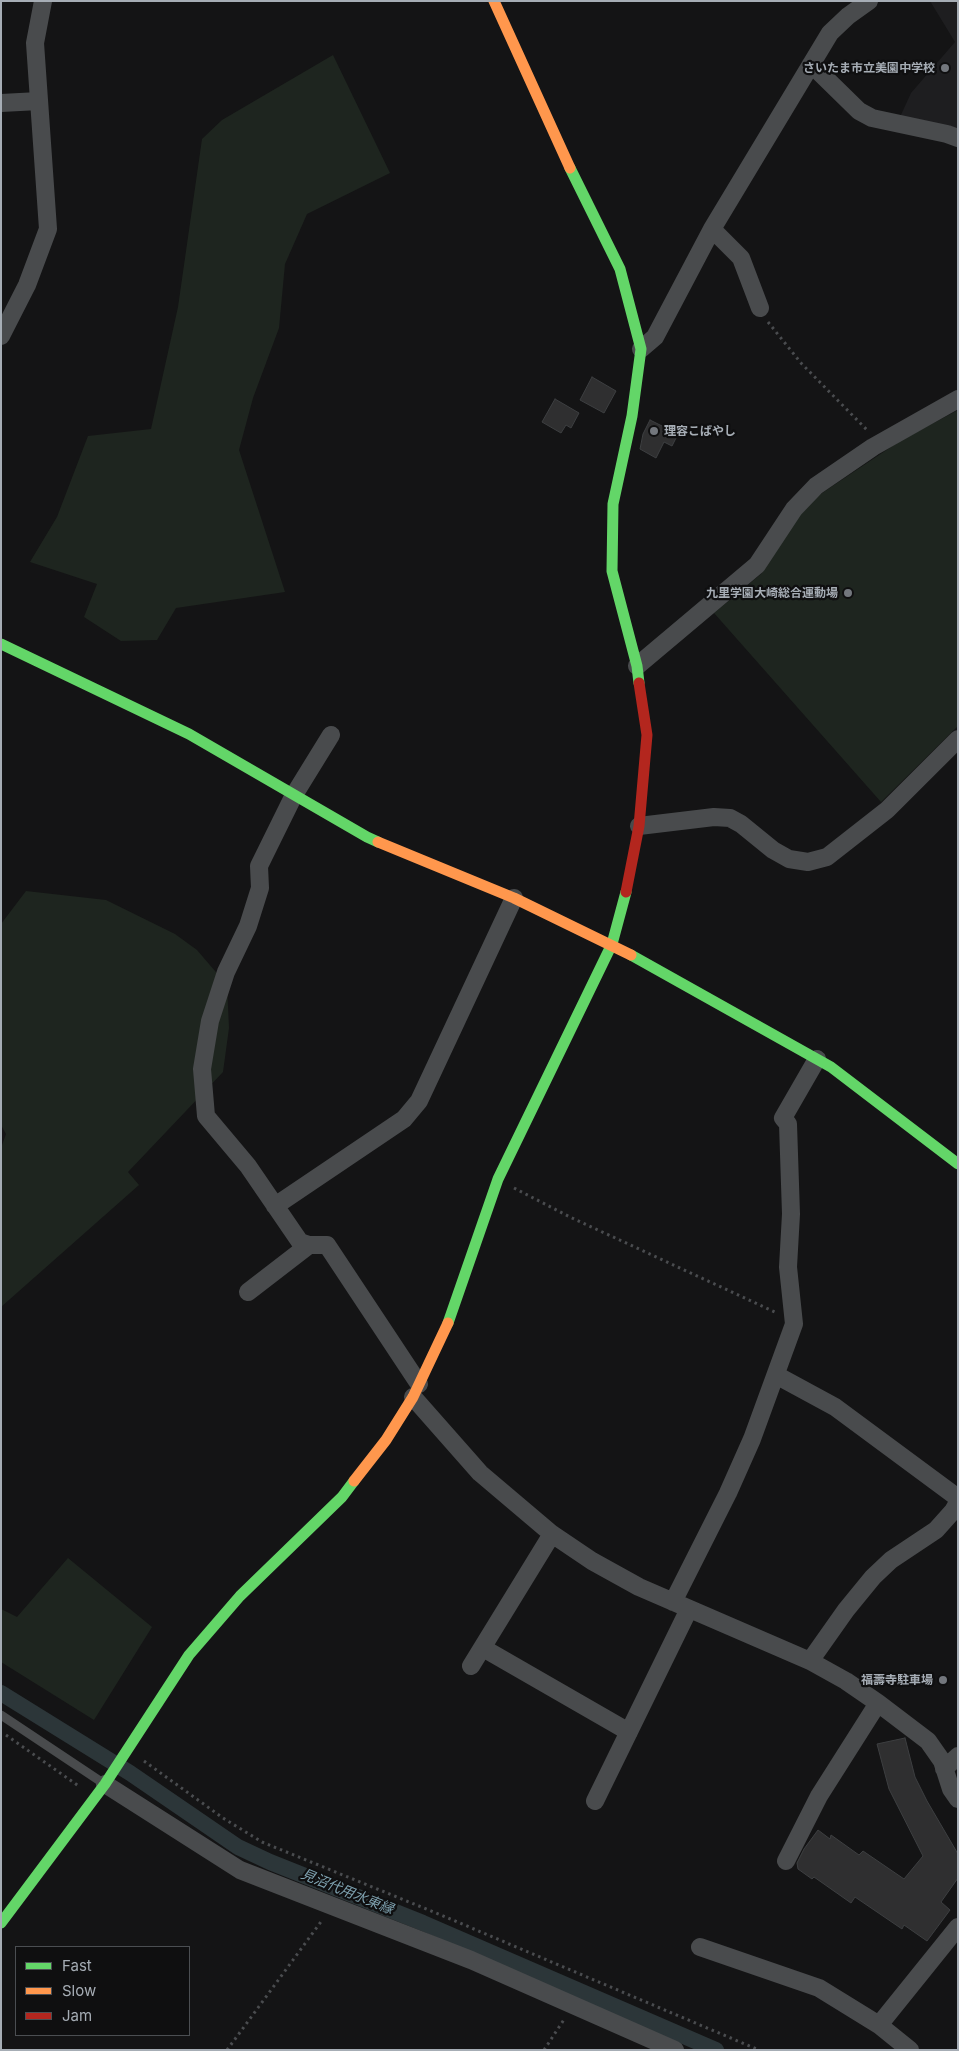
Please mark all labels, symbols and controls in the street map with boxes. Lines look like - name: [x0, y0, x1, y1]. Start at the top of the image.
- place label: さいたま市立美園中学校: [803, 61, 935, 75]
- marker: さいたま市立美園中学校: [939, 62, 951, 74]
- place label: 理容こばやし: [664, 424, 736, 438]
- marker: 理容こばやし: [648, 425, 660, 437]
- place label: 九里学園大崎総合運動場: [706, 586, 838, 600]
- marker: 九里学園大崎総合運動場: [842, 587, 854, 599]
- place label: 福壽寺駐車場: [861, 1673, 933, 1687]
- marker: 福壽寺駐車場: [937, 1674, 949, 1686]
- water label: 見沼代用水東縁: [298, 1866, 396, 1918]
- legend: [15, 1946, 190, 2036]
- text: Fast: [62, 1956, 92, 1975]
- text: Slow: [62, 1981, 96, 2000]
- text: Jam: [62, 2006, 92, 2025]

